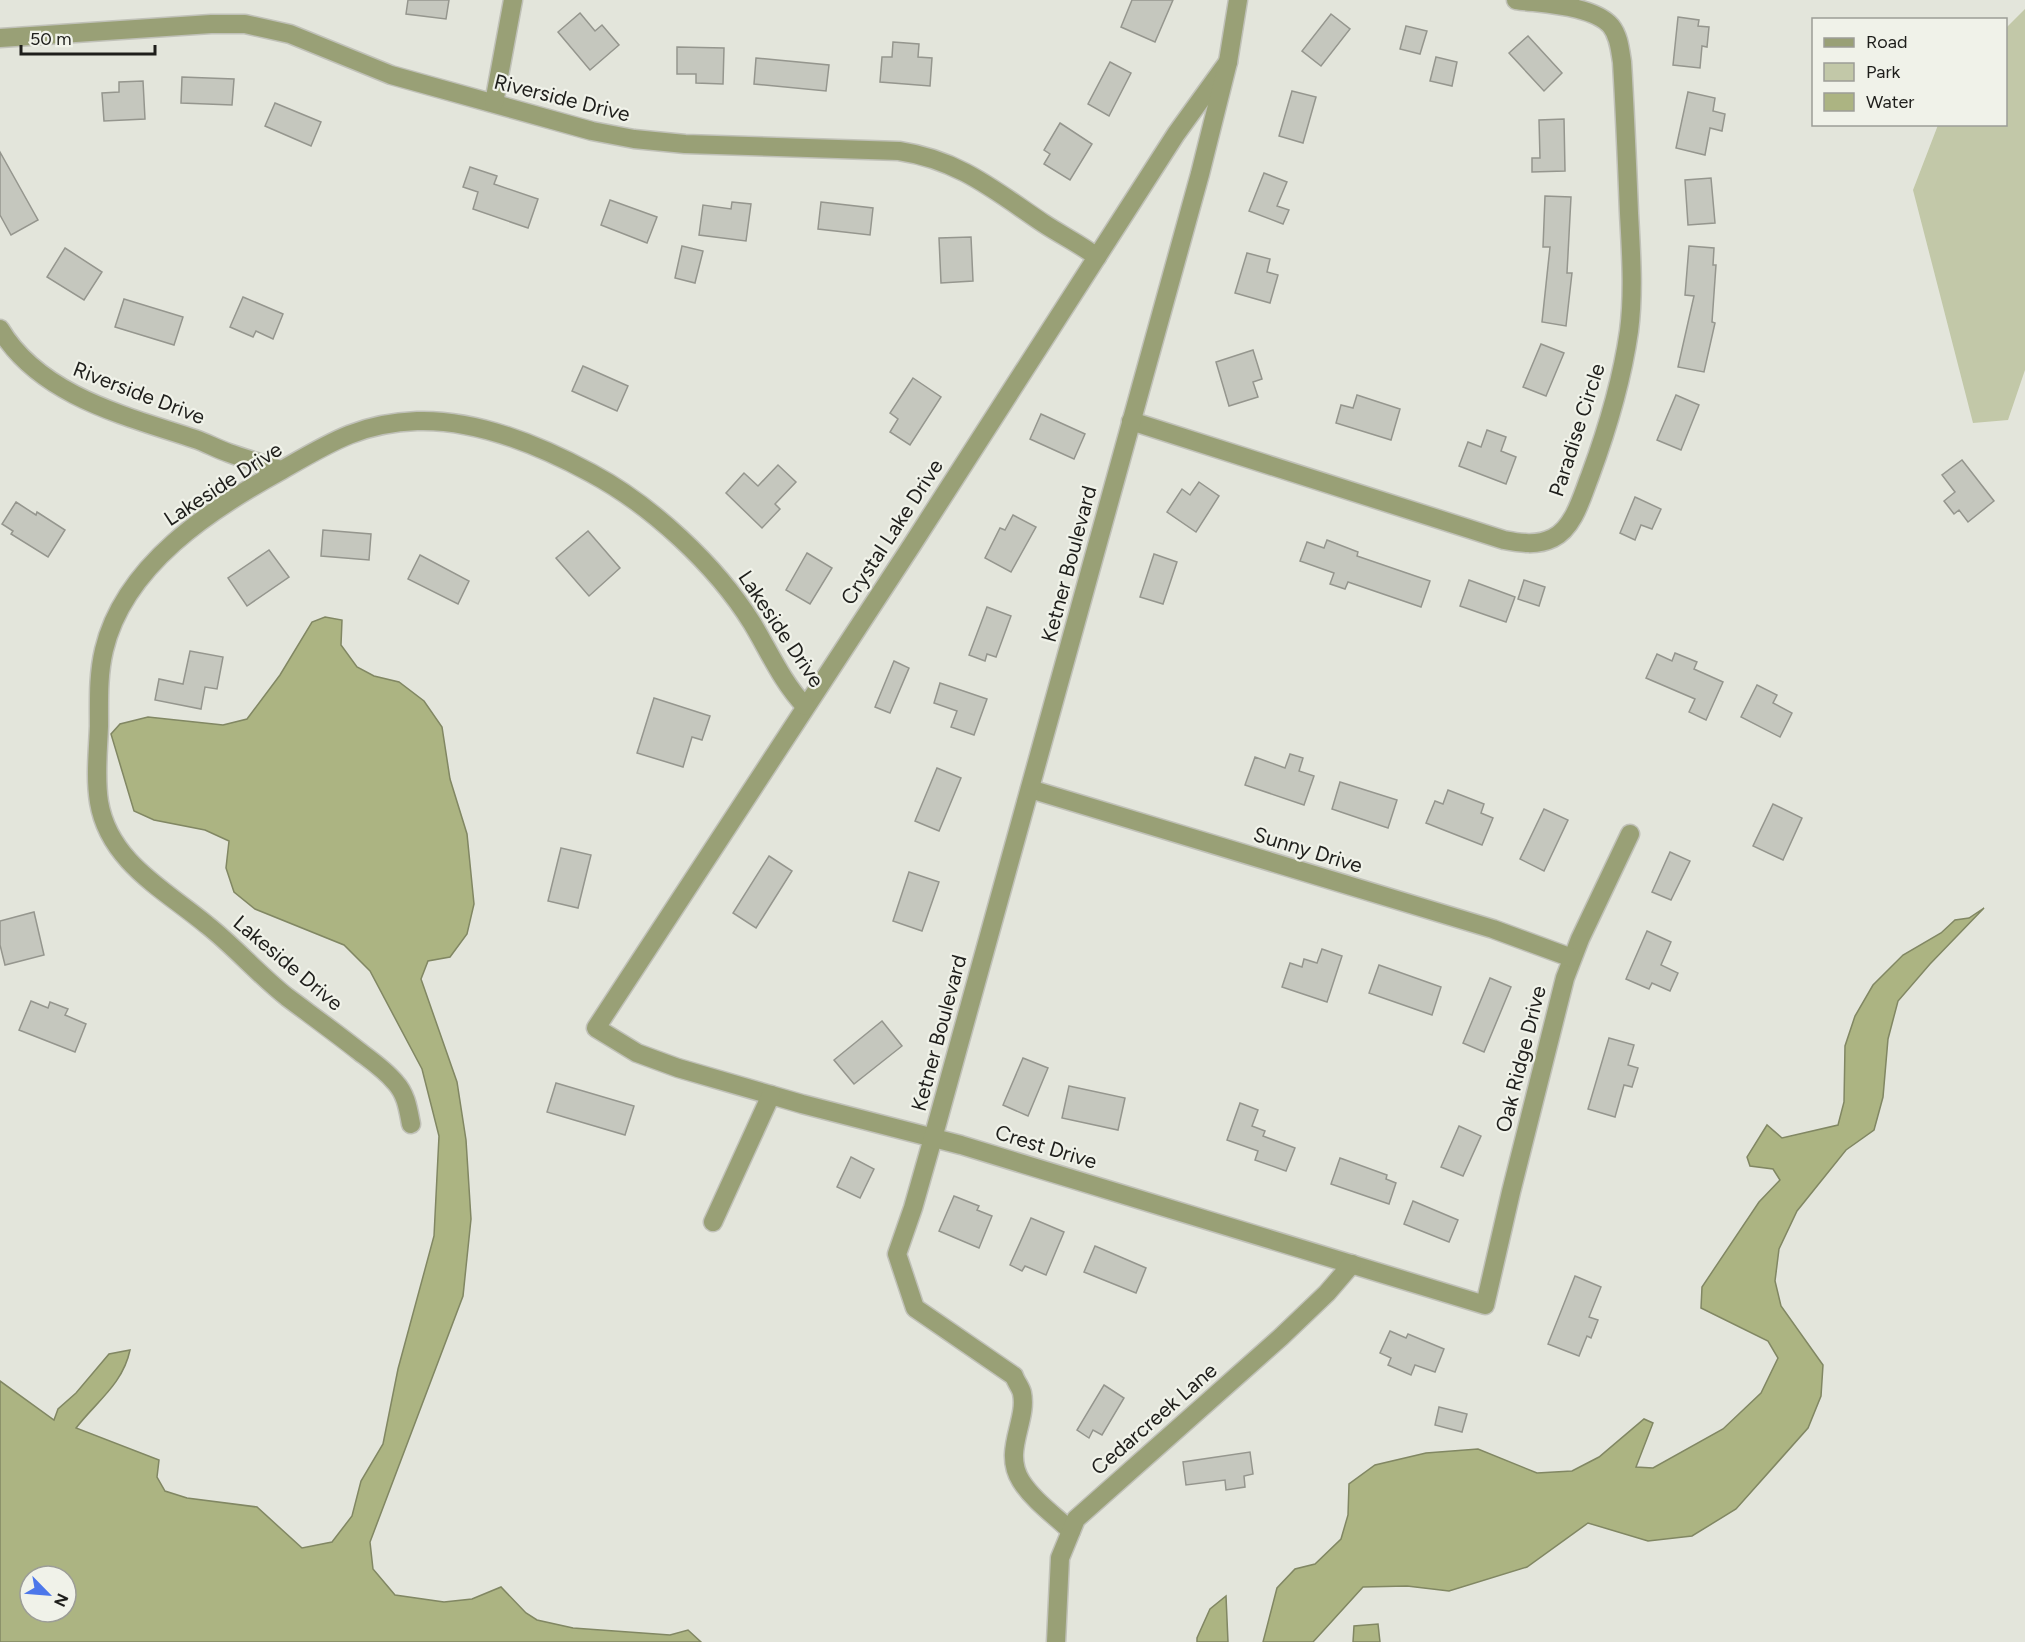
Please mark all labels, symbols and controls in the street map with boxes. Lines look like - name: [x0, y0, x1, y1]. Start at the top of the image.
- scale bar: [21, 18, 154, 56]
- legend: [1812, 18, 2007, 126]
- text: 50 m: [30, 28, 72, 50]
- text: Road: [1866, 31, 1907, 53]
- text: Park: [1866, 61, 1901, 83]
- street label: Riverside Drive: [491, 69, 633, 127]
- text: Water: [1866, 91, 1914, 113]
- street label: Riverside Drive: [70, 356, 209, 429]
- street label: Paradise Circle: [1543, 360, 1610, 500]
- street label: Lakeside Drive: [159, 436, 286, 531]
- street label: Crystal Lake Drive: [835, 454, 948, 609]
- street label: Ketner Boulevard: [1036, 483, 1101, 645]
- street label: Lakeside Drive: [733, 566, 830, 692]
- street label: Sunny Drive: [1251, 821, 1366, 878]
- street label: Lakeside Drive: [228, 910, 348, 1016]
- street label: Ketner Boulevard: [906, 952, 971, 1114]
- street label: Oak Ridge Drive: [1490, 983, 1551, 1135]
- street label: Crest Drive: [992, 1119, 1100, 1174]
- street label: Cedarcreek Lane: [1086, 1357, 1222, 1480]
- north arrow: [18, 1564, 78, 1624]
- text: N: [50, 1591, 72, 1610]

